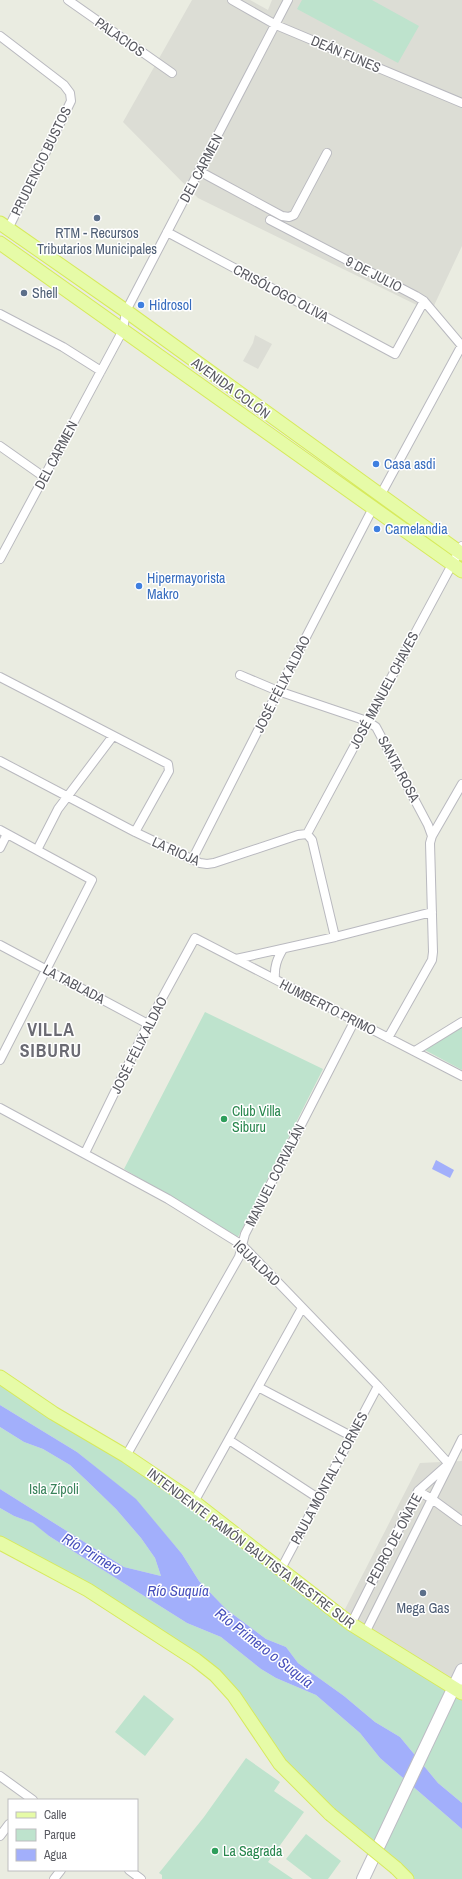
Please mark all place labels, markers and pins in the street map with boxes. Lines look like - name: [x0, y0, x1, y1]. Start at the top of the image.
- marker: RTM - Recursos Tributarios Municipales: [92, 213, 102, 223]
- place label: RTM - Recursos Tributarios Municipales: [37, 224, 157, 258]
- place label: Shell: [32, 284, 58, 302]
- marker: Shell: [19, 288, 29, 298]
- place label: Hidrosol: [149, 296, 192, 314]
- marker: Hidrosol: [136, 300, 146, 310]
- place label: Casa asdi: [384, 455, 436, 473]
- marker: Casa asdi: [371, 459, 381, 469]
- place label: Carnelandia: [385, 520, 448, 538]
- marker: Carnelandia: [372, 524, 382, 534]
- place label: Hipermayorista Makro: [147, 569, 226, 603]
- marker: Hipermayorista Makro: [134, 581, 144, 591]
- place label: Club Villa Siburu: [232, 1102, 282, 1136]
- marker: Club Villa Siburu: [219, 1114, 229, 1124]
- marker: Mega Gas: [418, 1588, 428, 1598]
- place label: Mega Gas: [397, 1599, 450, 1617]
- place label: La Sagrada: [223, 1842, 283, 1860]
- marker: La Sagrada: [210, 1846, 220, 1856]

